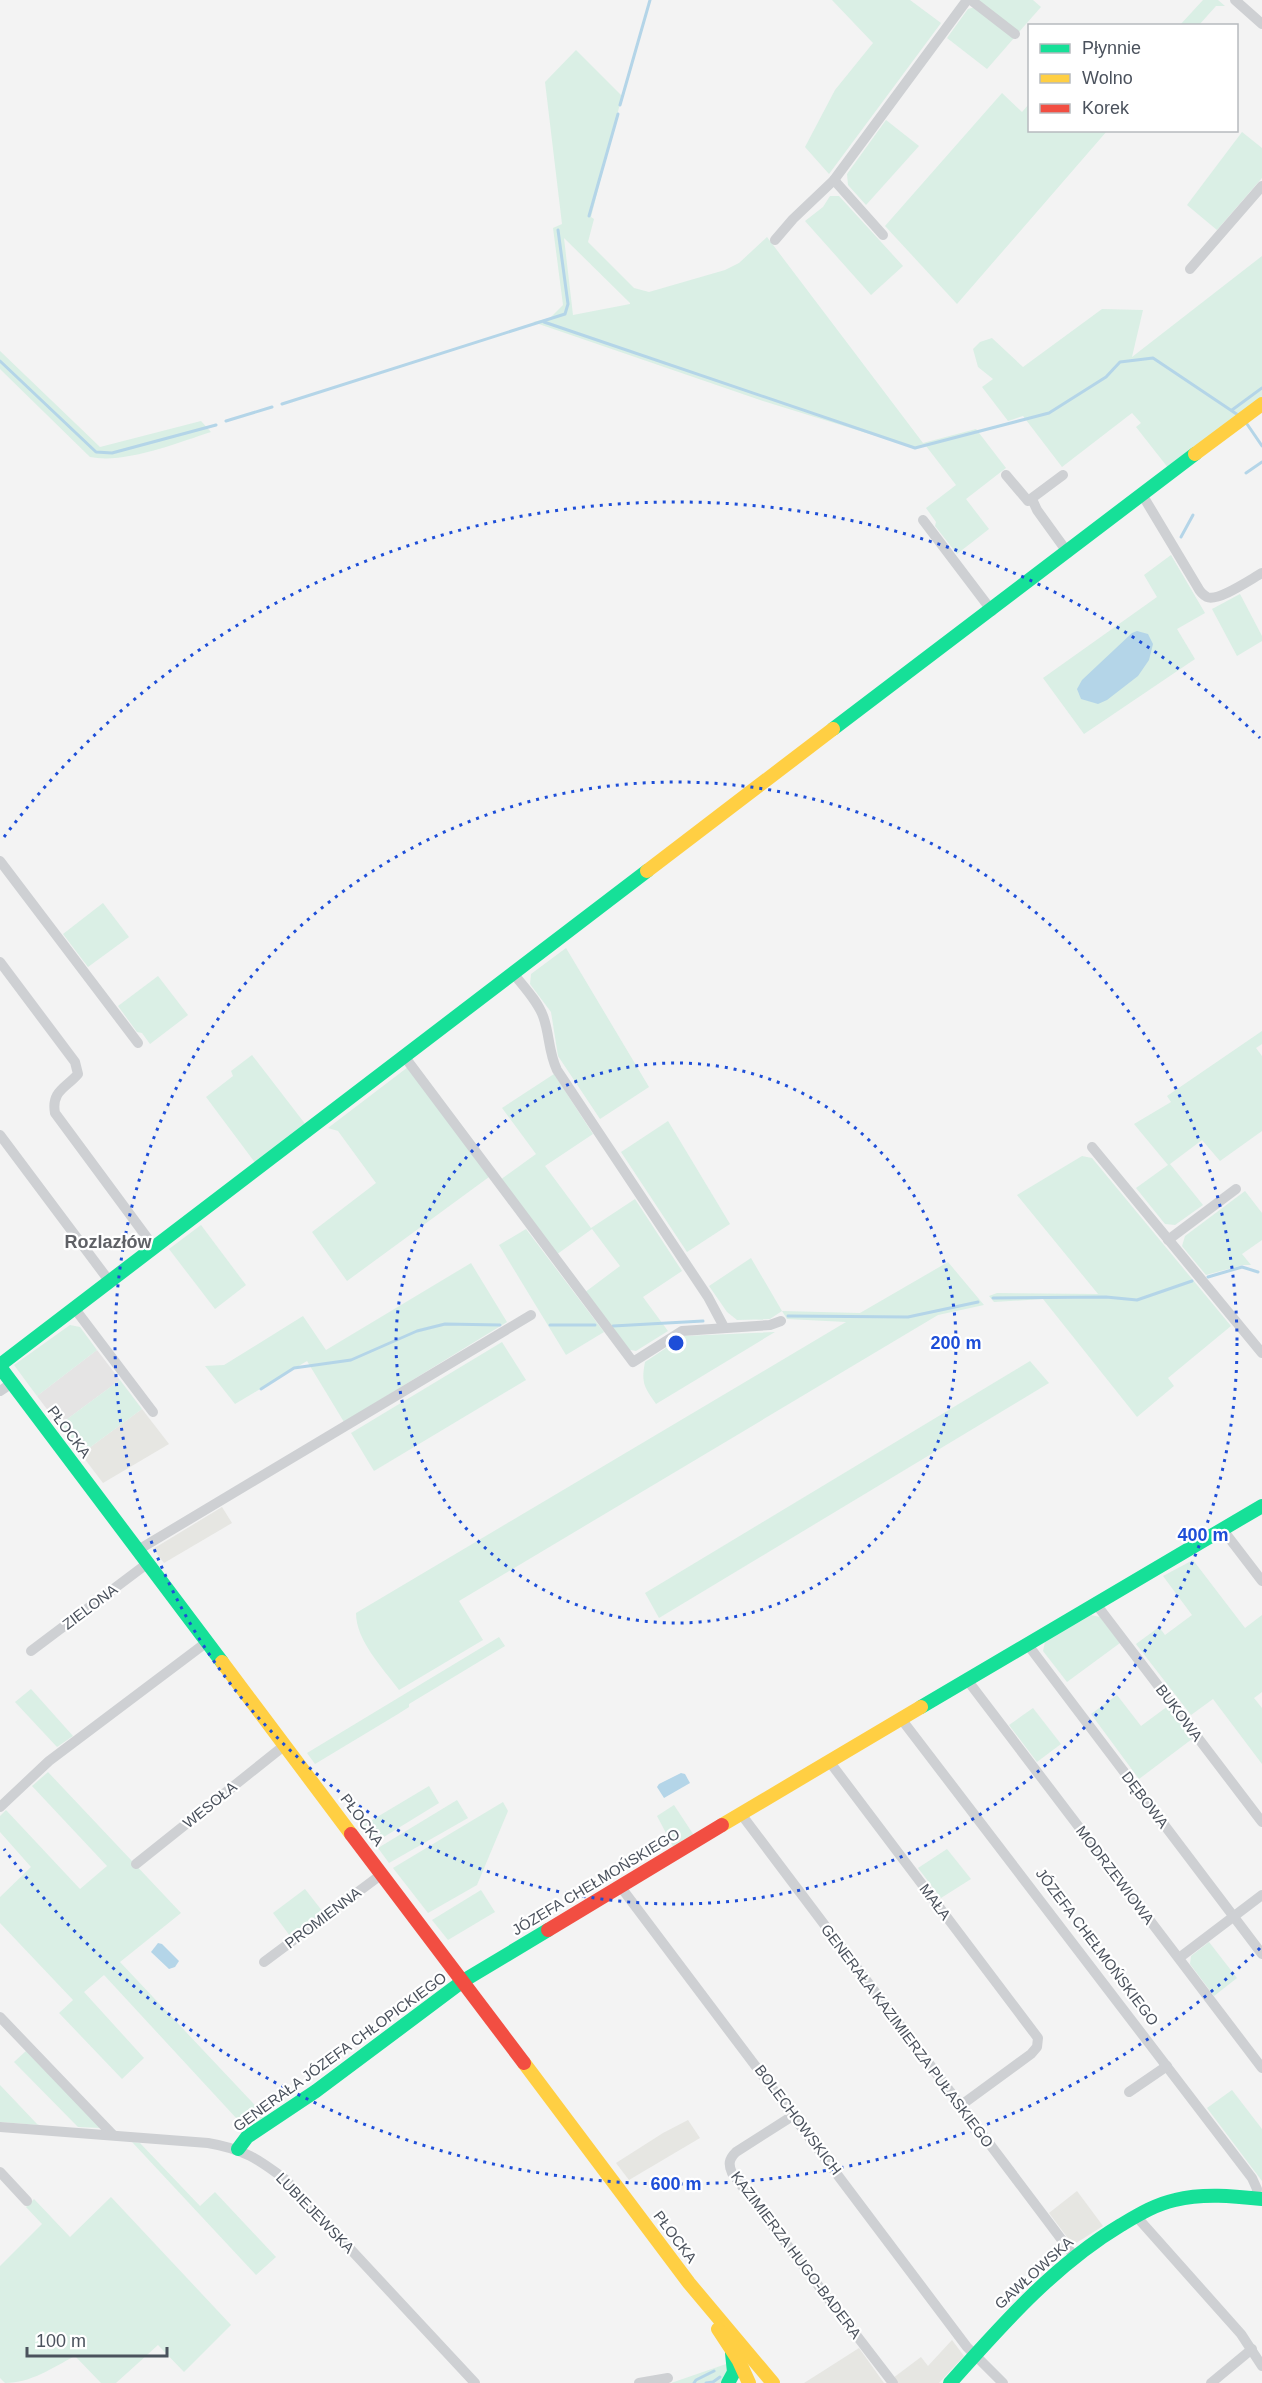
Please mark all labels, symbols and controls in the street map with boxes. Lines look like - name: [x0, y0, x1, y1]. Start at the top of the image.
- legend: [1028, 24, 1238, 132]
- text: Płynnie: [1082, 38, 1141, 58]
- text: Wolno: [1082, 68, 1133, 88]
- text: Korek: [1082, 98, 1130, 118]
- district label: Rozlazłów: [64, 1232, 152, 1252]
- centre of rings: [666, 1333, 686, 1353]
- text: 200 m: [930, 1333, 982, 1353]
- street label: PŁOCKA: [44, 1402, 95, 1461]
- text: 400 m: [1177, 1525, 1229, 1545]
- street label: ZIELONA: [59, 1580, 120, 1633]
- street label: BUKOWA: [1153, 1681, 1206, 1744]
- street label: DĘBOWA: [1119, 1768, 1172, 1831]
- street label: WESOŁA: [179, 1778, 240, 1831]
- street label: PŁOCKA: [337, 1790, 388, 1849]
- street label: MODRZEWIOWA: [1073, 1822, 1158, 1927]
- street label: JÓZEFA CHEŁMOŃSKIEGO: [509, 1825, 683, 1938]
- street label: JÓZEFA CHEŁMOŃSKIEGO: [1033, 1865, 1162, 2029]
- street label: MAŁA: [916, 1880, 954, 1923]
- street label: PROMIENNA: [281, 1883, 364, 1952]
- street label: GENERAŁA KAZIMIERZA PUŁASKIEGO: [818, 1921, 997, 2151]
- street label: GENERAŁA JÓZEFA CHŁOPICKIEGO: [230, 1969, 450, 2135]
- street label: BOLECHOWSKICH: [751, 2061, 845, 2178]
- street label: KAZIMIERZA HUGO-BADERA: [728, 2168, 865, 2342]
- street label: LUBIEJEWSKA: [273, 2169, 358, 2256]
- text: 600 m: [650, 2174, 702, 2194]
- street label: PŁOCKA: [650, 2207, 701, 2266]
- street label: GAWŁOWSKA: [991, 2233, 1076, 2312]
- scale bar: [27, 2320, 166, 2358]
- text: 100 m: [36, 2331, 86, 2351]

